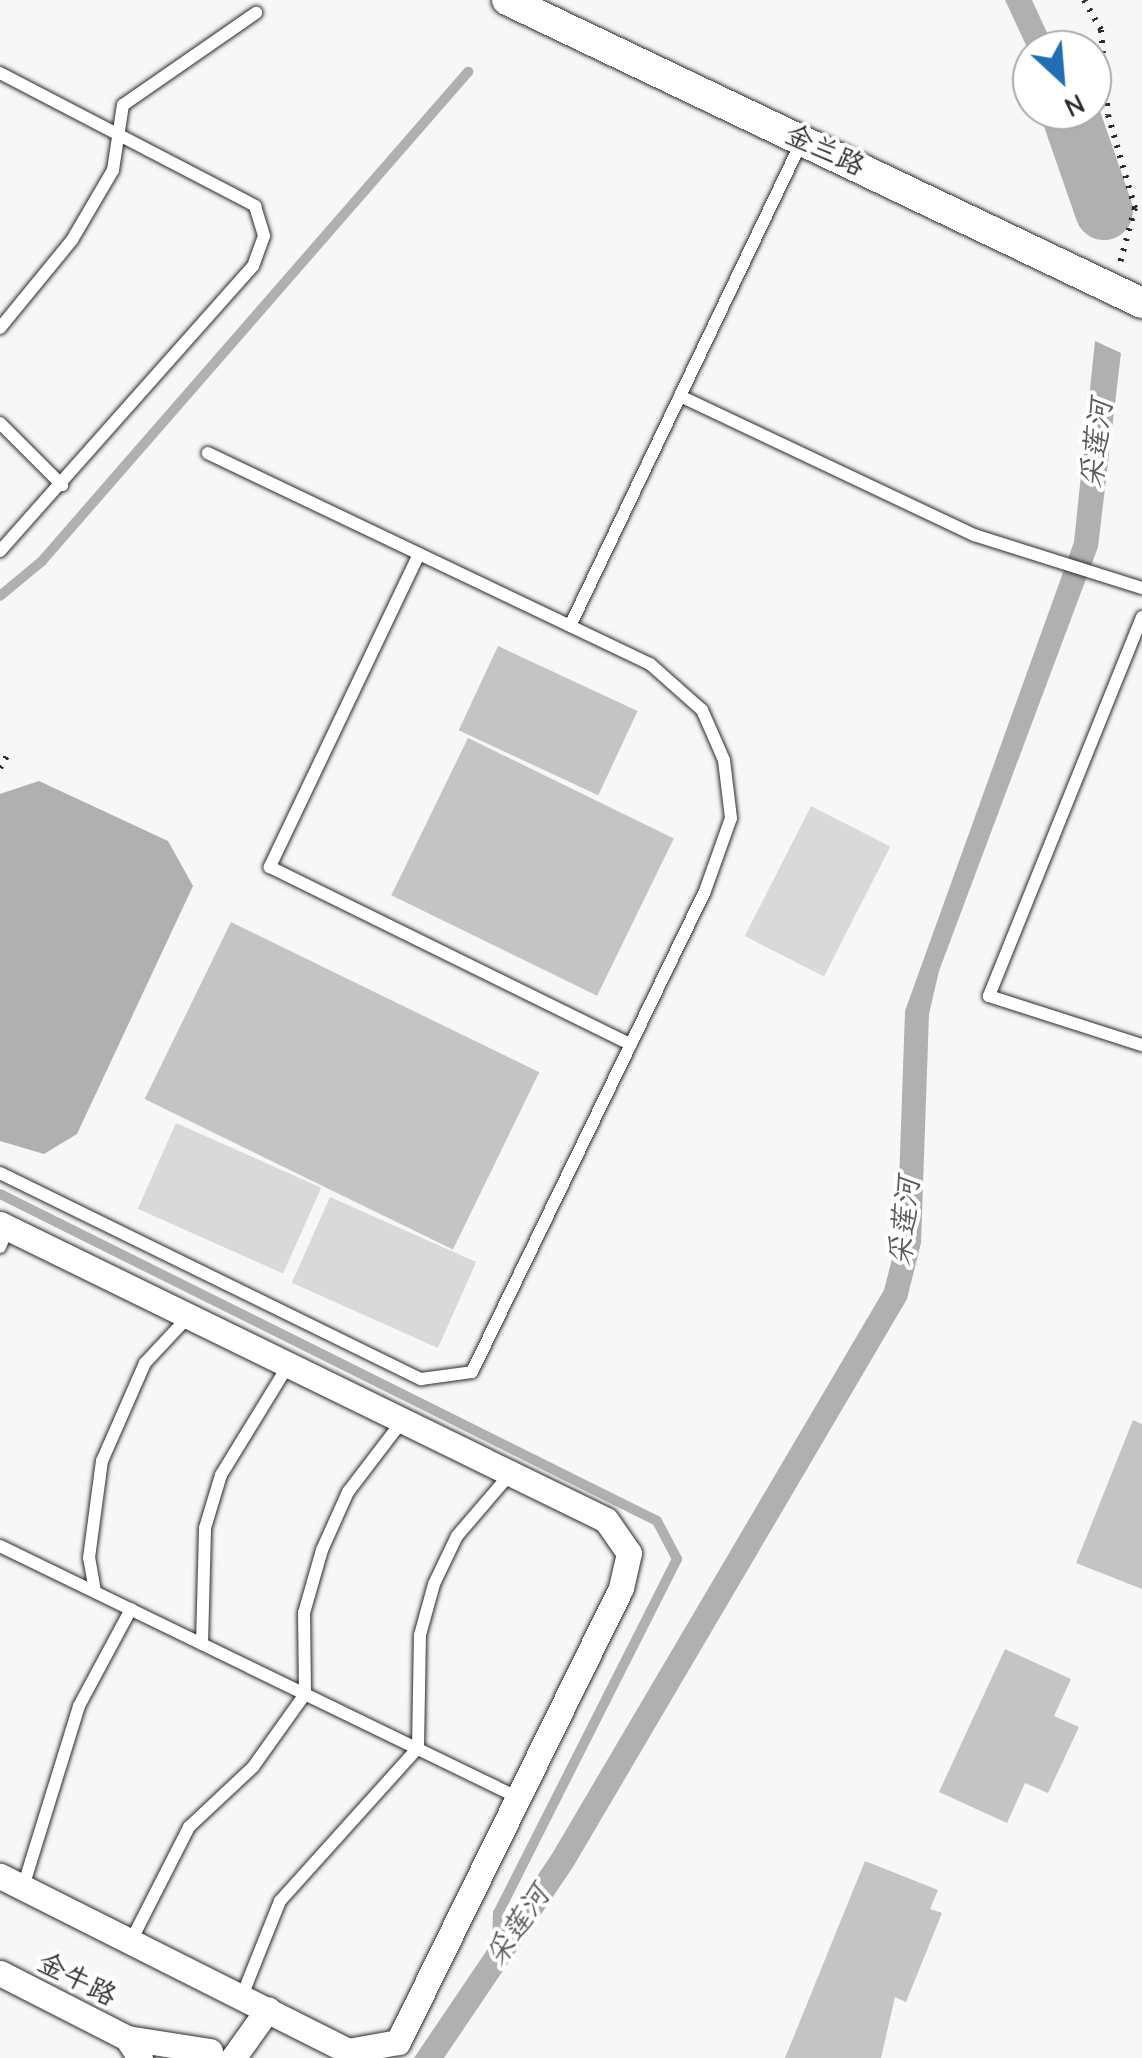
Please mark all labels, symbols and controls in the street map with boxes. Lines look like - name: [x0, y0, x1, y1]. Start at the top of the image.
- north arrow: [1012, 30, 1112, 130]
- text: N: [1059, 87, 1090, 124]
- street label: 金兰路: [780, 117, 870, 183]
- water label: 采莲河: [1074, 397, 1120, 491]
- water label: 采莲河: [882, 1175, 928, 1269]
- water label: 采莲河: [478, 1879, 558, 1973]
- street label: 金牛路: [32, 1945, 122, 2013]

